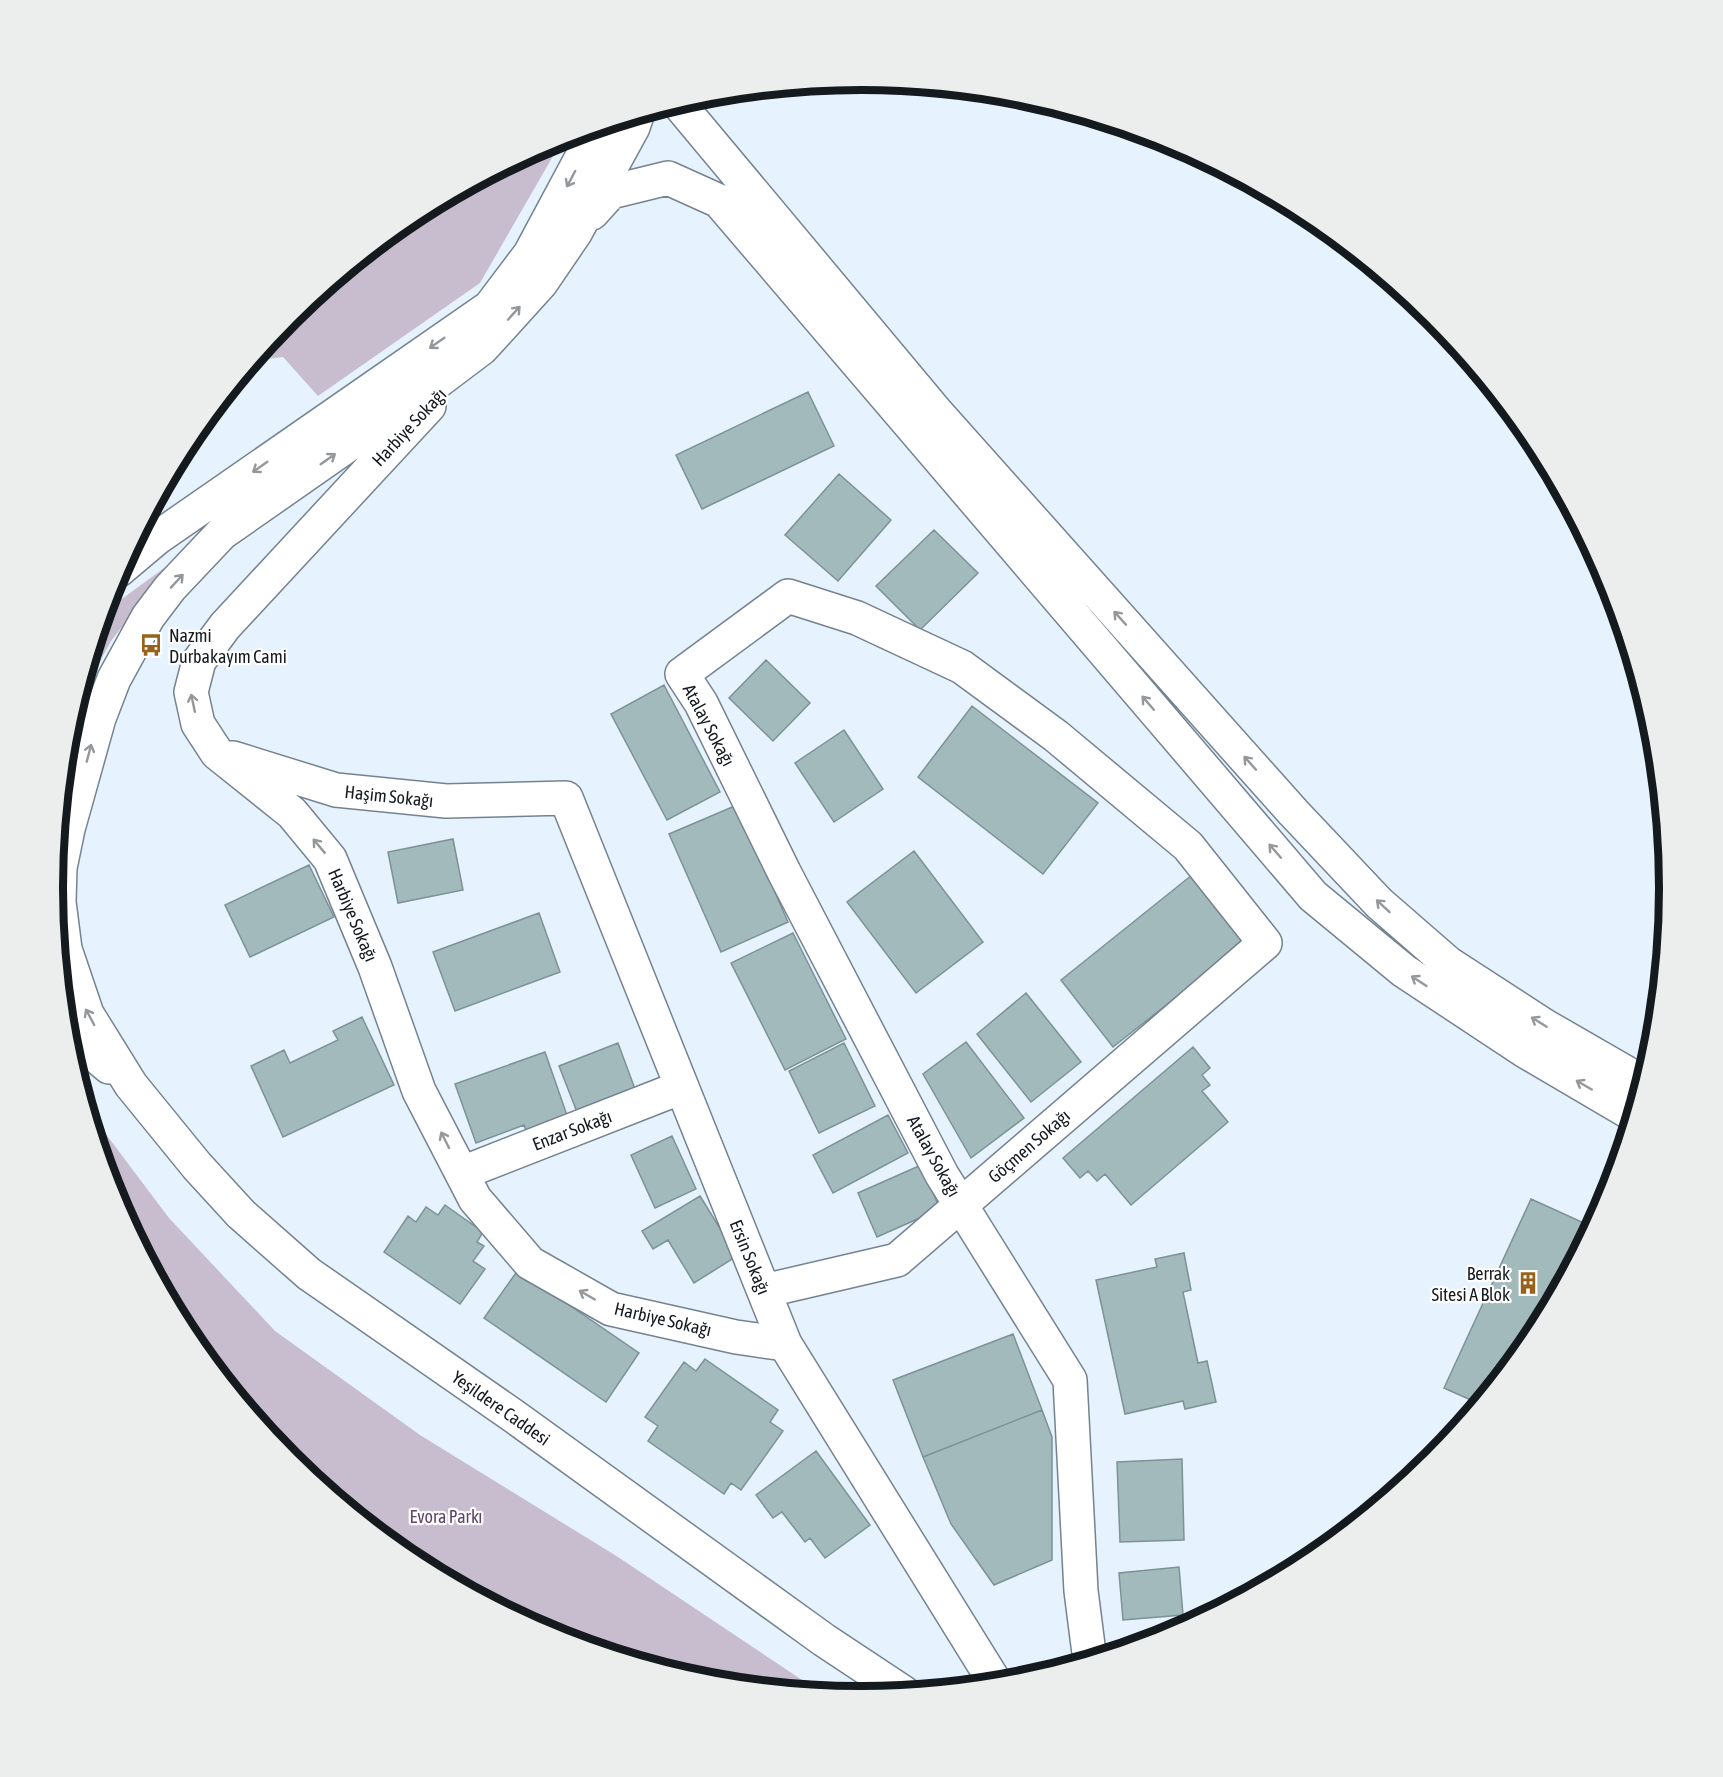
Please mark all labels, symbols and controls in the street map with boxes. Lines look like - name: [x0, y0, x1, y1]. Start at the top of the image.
- one-way arrow: [565, 170, 577, 187]
- one-way arrow: [507, 306, 521, 321]
- one-way arrow: [429, 337, 446, 349]
- street label: Harbiye Sokağı: [368, 384, 450, 470]
- one-way arrow: [320, 453, 336, 465]
- one-way arrow: [252, 461, 268, 473]
- one-way arrow: [170, 573, 184, 588]
- one-way arrow: [1113, 611, 1127, 626]
- place label: Nazmi Durbakayım Cami: [169, 625, 287, 667]
- bus stop icon: Nazmi Durbakayım Cami: [138, 632, 164, 658]
- street label: Atalay Sokağı: [679, 681, 739, 769]
- one-way arrow: [187, 693, 198, 713]
- one-way arrow: [1141, 696, 1155, 711]
- one-way arrow: [84, 744, 96, 763]
- one-way arrow: [1243, 756, 1257, 771]
- street label: Haşim Sokağı: [344, 781, 434, 811]
- one-way arrow: [312, 839, 326, 854]
- one-way arrow: [1268, 844, 1282, 859]
- street label: Harbiye Sokağı: [324, 865, 382, 965]
- one-way arrow: [1376, 899, 1391, 913]
- one-way arrow: [1411, 975, 1428, 987]
- one-way arrow: [84, 1009, 96, 1026]
- one-way arrow: [1531, 1015, 1548, 1027]
- one-way arrow: [1576, 1079, 1593, 1091]
- street label: Enzar Sokağı: [529, 1105, 615, 1155]
- street label: Göçmen Sokağı: [984, 1105, 1074, 1187]
- street label: Atalay Sokağı: [903, 1112, 965, 1200]
- one-way arrow: [438, 1131, 450, 1149]
- street label: Ersin Sokağı: [725, 1217, 775, 1297]
- place label: Berrak Sitesi A Blok: [1431, 1263, 1510, 1305]
- building icon: Berrak Sitesi A Blok: [1515, 1270, 1541, 1296]
- one-way arrow: [579, 1289, 596, 1301]
- street label: Harbiye Sokağı: [612, 1298, 714, 1340]
- street label: Yeşildere Caddesi: [448, 1366, 554, 1450]
- park label: Evora Parkı: [410, 1506, 482, 1527]

